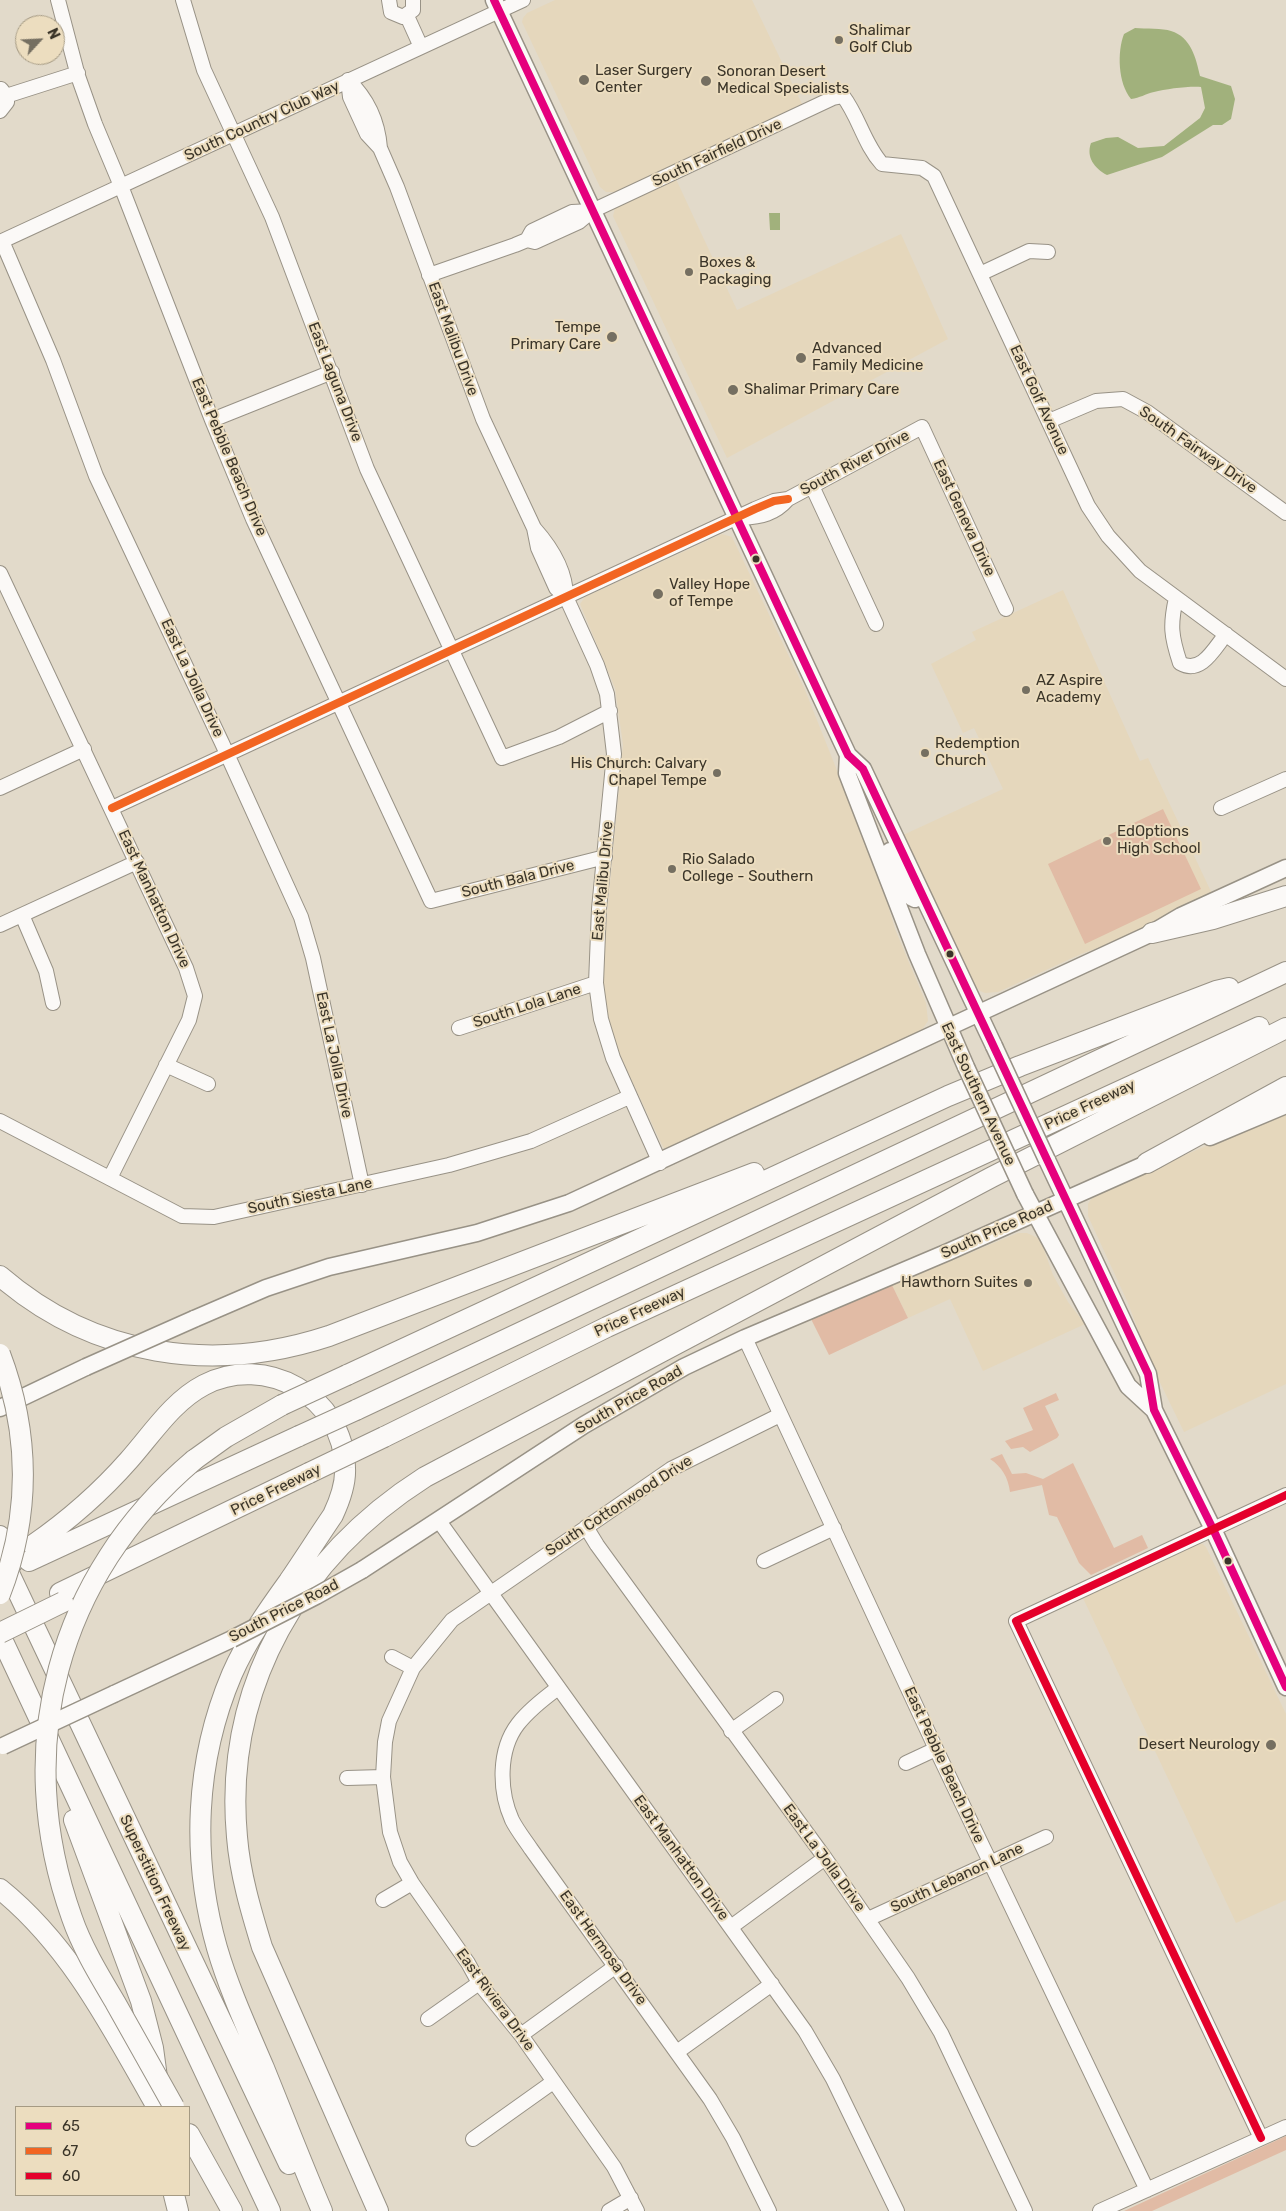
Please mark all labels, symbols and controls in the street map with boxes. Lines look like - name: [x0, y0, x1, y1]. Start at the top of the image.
- north arrow: [15, 15, 65, 65]
- place label: Shalimar Golf Club: [849, 22, 913, 57]
- text: N: [43, 26, 63, 42]
- marker: Shalimar Golf Club: [833, 34, 845, 46]
- place label: Laser Surgery Center: [595, 62, 692, 97]
- place label: Sonoran Desert Medical Specialists: [717, 63, 849, 98]
- marker: Laser Surgery Center: [577, 73, 591, 87]
- marker: Sonoran Desert Medical Specialists: [699, 74, 713, 88]
- street label: South Country Club Way: [182, 77, 342, 165]
- street label: South Fairfield Drive: [650, 115, 784, 191]
- place label: Boxes & Packaging: [699, 254, 772, 289]
- marker: Boxes & Packaging: [683, 266, 695, 278]
- street label: East Malibu Drive: [424, 280, 482, 398]
- place label: Tempe Primary Care: [511, 319, 601, 354]
- street label: East Laguna Drive: [304, 320, 366, 444]
- marker: Tempe Primary Care: [605, 330, 619, 344]
- place label: Advanced Family Medicine: [812, 340, 923, 375]
- street label: East Golf Avenue: [1006, 342, 1072, 458]
- marker: Advanced Family Medicine: [794, 351, 808, 365]
- street label: East Pebble Beach Drive: [188, 375, 270, 539]
- place label: Shalimar Primary Care: [744, 381, 899, 399]
- marker: Shalimar Primary Care: [726, 383, 740, 397]
- street label: South Fairway Drive: [1136, 403, 1260, 497]
- street label: South River Drive: [797, 427, 913, 499]
- street label: East Geneva Drive: [929, 457, 999, 579]
- unlabelled marker: [751, 554, 761, 564]
- place label: Valley Hope of Tempe: [669, 576, 750, 611]
- marker: Valley Hope of Tempe: [651, 587, 665, 601]
- street label: East La Jolla Drive: [157, 616, 227, 740]
- place label: AZ Aspire Academy: [1036, 672, 1103, 707]
- marker: AZ Aspire Academy: [1020, 684, 1032, 696]
- place label: Redemption Church: [935, 735, 1020, 770]
- marker: Redemption Church: [919, 747, 931, 759]
- place label: His Church: Calvary Chapel Tempe: [571, 755, 707, 790]
- marker: His Church: Calvary Chapel Tempe: [711, 767, 723, 779]
- street label: East Malibu Drive: [589, 821, 617, 941]
- place label: EdOptions High School: [1117, 823, 1201, 858]
- street label: East Manhatton Drive: [114, 827, 194, 971]
- marker: EdOptions High School: [1101, 835, 1113, 847]
- place label: Rio Salado College - Southern: [682, 851, 813, 886]
- street label: South Bala Drive: [460, 856, 576, 902]
- marker: Rio Salado College - Southern: [666, 863, 678, 875]
- unlabelled marker: [945, 949, 955, 959]
- street label: South Lola Lane: [471, 980, 583, 1032]
- street label: East La Jolla Drive: [312, 990, 356, 1120]
- street label: East Southern Avenue: [937, 1020, 1019, 1168]
- street label: Price Freeway: [1042, 1076, 1138, 1134]
- street label: South Siesta Lane: [246, 1174, 374, 1218]
- street label: South Price Road: [938, 1197, 1056, 1263]
- place label: Hawthorn Suites: [901, 1274, 1018, 1292]
- marker: Hawthorn Suites: [1022, 1277, 1034, 1289]
- street label: Price Freeway: [592, 1283, 688, 1341]
- street label: South Price Road: [572, 1362, 686, 1438]
- street label: South Cottonwood Drive: [542, 1452, 696, 1560]
- street label: Price Freeway: [228, 1460, 324, 1520]
- unlabelled marker: [1223, 1556, 1233, 1566]
- street label: South Price Road: [226, 1576, 342, 1646]
- street label: East Pebble Beach Drive: [900, 1684, 988, 1846]
- place label: Desert Neurology: [1138, 1736, 1260, 1754]
- marker: Desert Neurology: [1264, 1738, 1278, 1752]
- street label: East Manhatton Drive: [630, 1792, 732, 1924]
- street label: East La Jolla Drive: [779, 1801, 869, 1915]
- street label: Superstition Freeway: [116, 1812, 194, 1954]
- street label: South Lebanon Lane: [888, 1839, 1026, 1917]
- street label: East Hermosa Drive: [555, 1887, 651, 2009]
- street label: East Riviera Drive: [452, 1945, 538, 2055]
- legend: [15, 2106, 190, 2196]
- text: 65: [62, 2117, 80, 2135]
- text: 67: [62, 2142, 78, 2160]
- text: 60: [62, 2167, 81, 2185]

